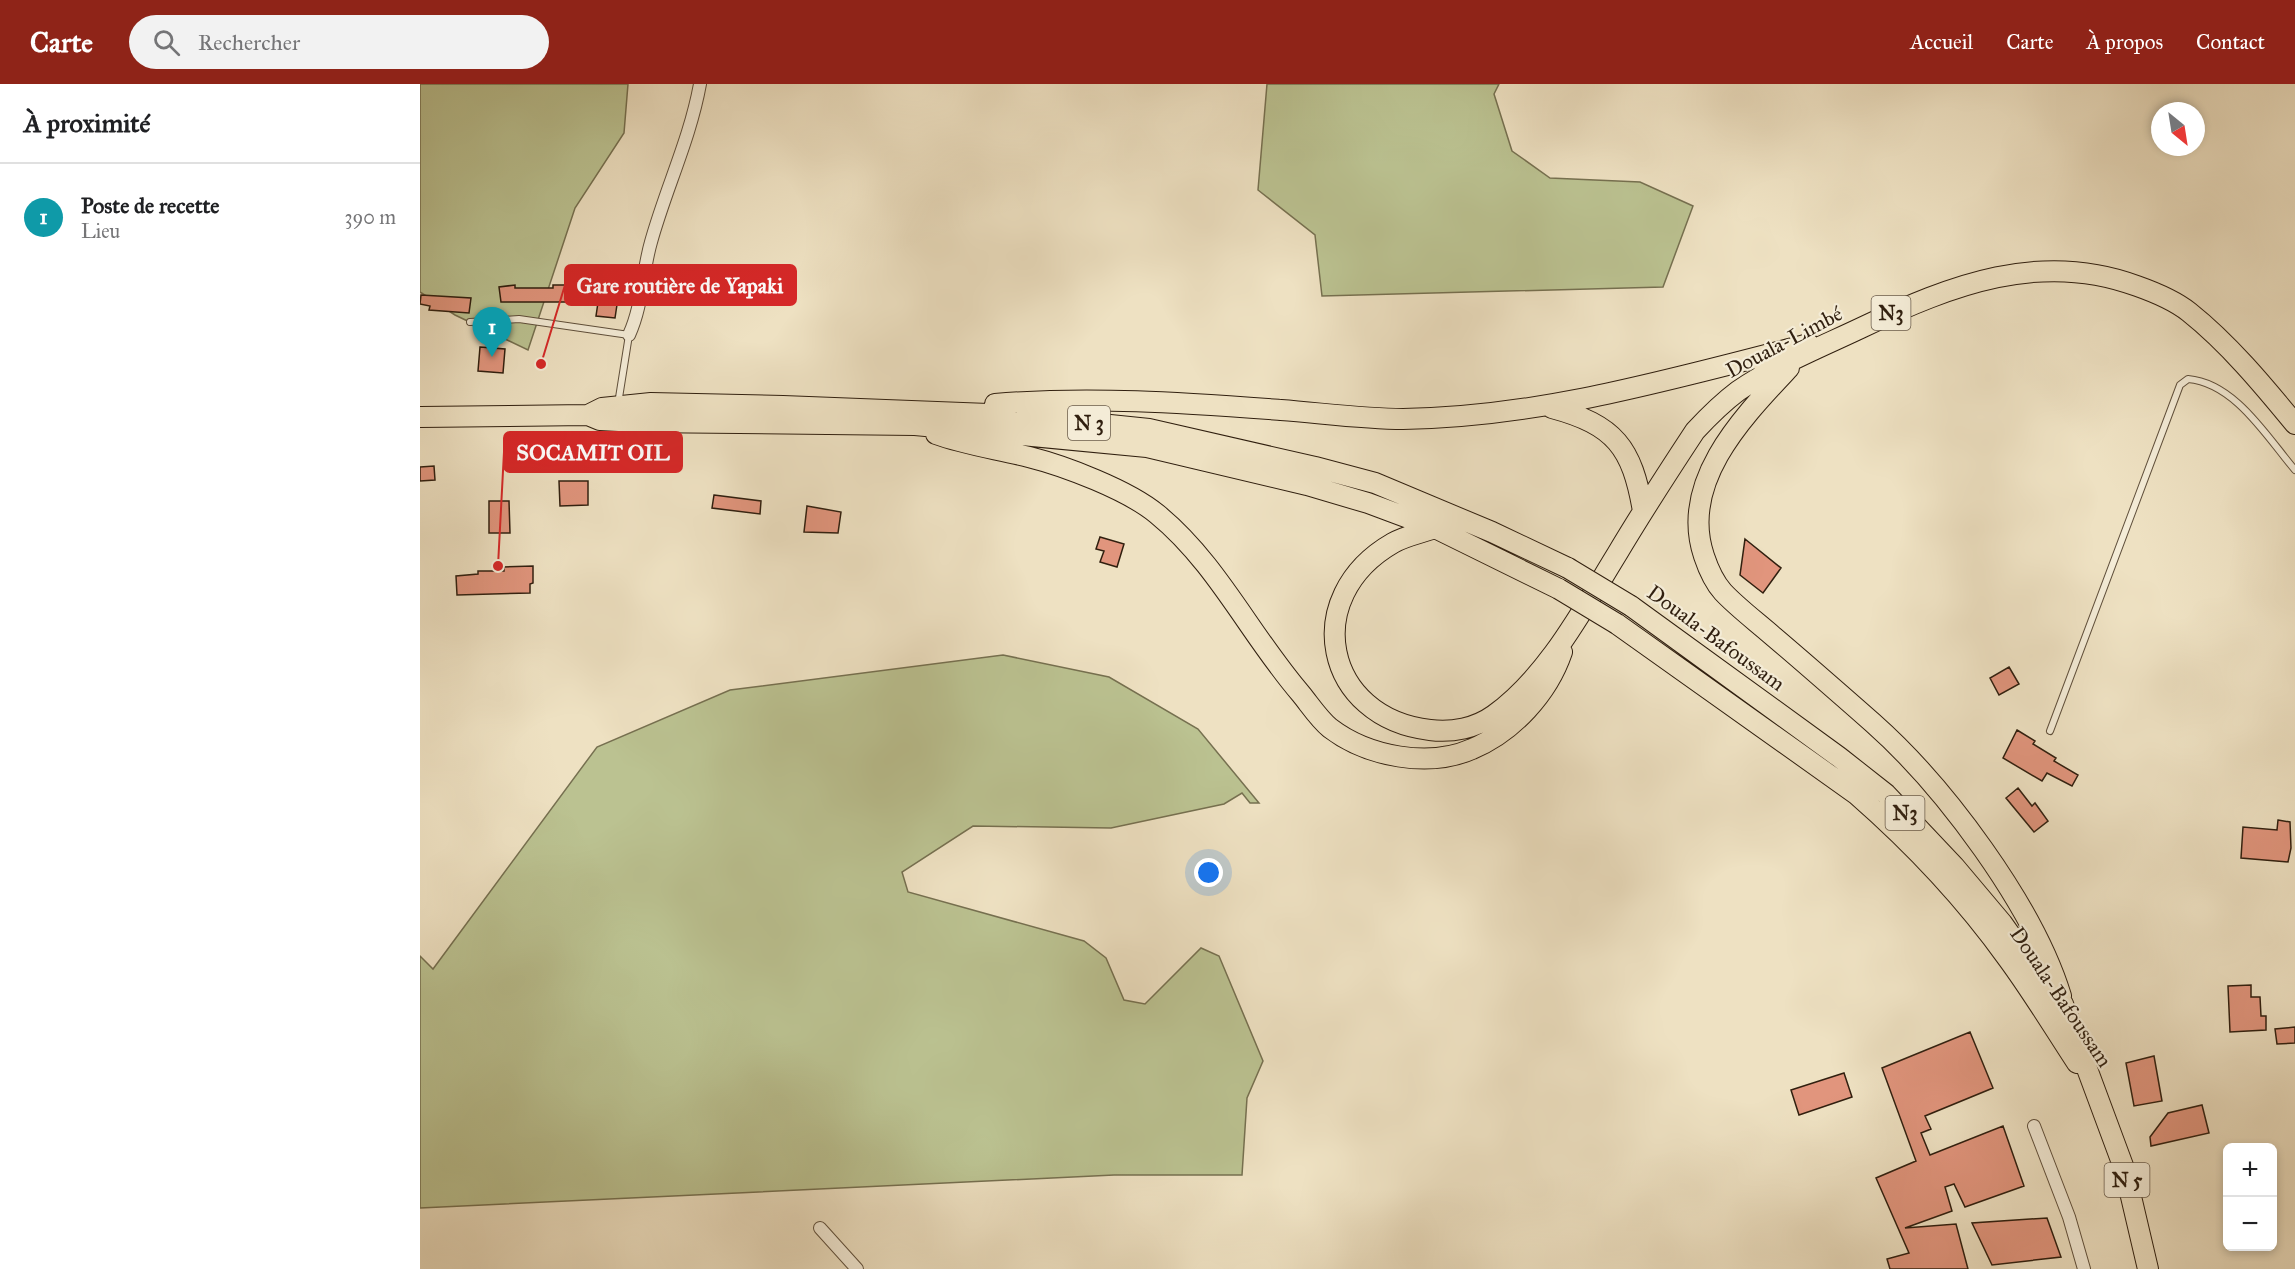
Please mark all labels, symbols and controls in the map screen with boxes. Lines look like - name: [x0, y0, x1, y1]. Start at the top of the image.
- search box: [129, 15, 549, 69]
- text: Carte: [30, 25, 93, 60]
- icon: search: [150, 26, 183, 59]
- text: Rechercher: [198, 29, 300, 56]
- text: Accueil: [1910, 29, 1973, 55]
- text: Carte: [2006, 29, 2054, 55]
- text: À propos: [2087, 29, 2163, 55]
- text: Contact: [2196, 29, 2265, 55]
- north arrow: [2151, 102, 2205, 156]
- text: À proximité: [24, 107, 150, 139]
- text: Poste de recette: [81, 192, 219, 219]
- text: 1: [40, 205, 47, 229]
- text: 390 m: [345, 205, 396, 229]
- text: Lieu: [81, 219, 120, 243]
- callout: Gare routière de Yapaki: [565, 265, 796, 305]
- text: Gare routière de Yapaki: [577, 272, 784, 299]
- road number: N3: [1872, 296, 1910, 330]
- street label: Douala-Limbé: [1721, 300, 1847, 384]
- pin: 1: [472, 308, 512, 357]
- road number: N 3: [1068, 406, 1110, 440]
- callout: SOCAMIT OIL: [504, 432, 682, 472]
- text: SOCAMIT OIL: [516, 439, 670, 466]
- street label: Douala-Bafoussam: [1642, 579, 1790, 697]
- road number: N3: [1886, 796, 1924, 830]
- your location: [1194, 858, 1223, 887]
- street label: Douala-Bafoussam: [2004, 922, 2118, 1073]
- map controls: [2223, 1143, 2277, 1251]
- button: +: [2223, 1143, 2277, 1197]
- road number: N 5: [2104, 1163, 2150, 1197]
- button: −: [2223, 1197, 2277, 1251]

